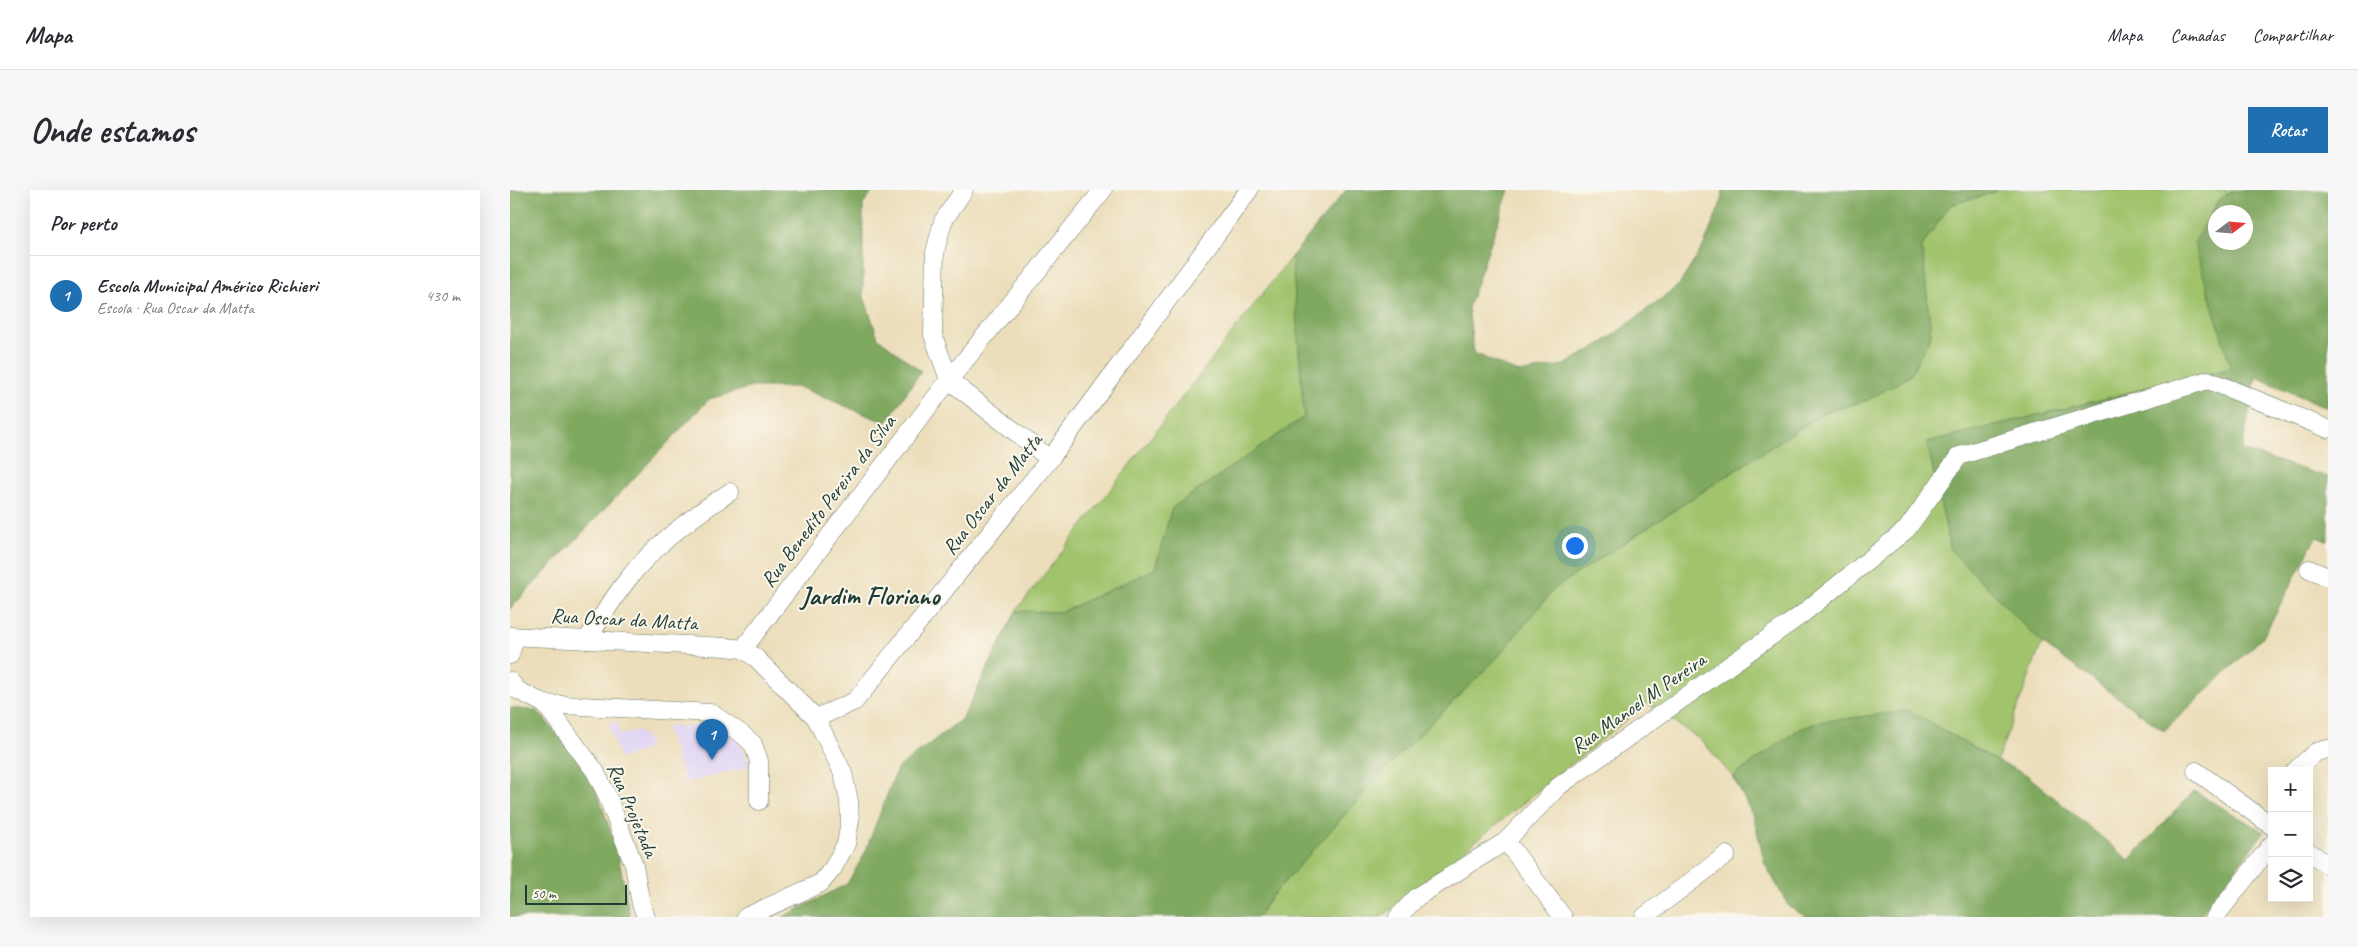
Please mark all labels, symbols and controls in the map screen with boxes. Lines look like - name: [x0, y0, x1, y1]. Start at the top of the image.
- text: Mapa: [25, 20, 72, 50]
- text: Mapa: [2108, 24, 2142, 46]
- text: Camadas: [2170, 24, 2225, 46]
- text: Compartilhar: [2253, 24, 2333, 46]
- button: Rotas: [2248, 107, 2328, 153]
- text: Onde estamos: [30, 108, 195, 153]
- north arrow: [2208, 205, 2253, 250]
- text: Por perto: [50, 210, 117, 236]
- text: Escola Municipal Américo Richieri: [97, 274, 318, 298]
- text: 1: [62, 286, 70, 306]
- text: 430 m: [426, 286, 460, 306]
- text: Escola · Rua Oscar da Matta: [97, 298, 254, 318]
- street label: Rua Benedito Pereira da Silva: [755, 408, 902, 592]
- street label: Rua Oscar da Matta: [937, 426, 1049, 560]
- your location: [1562, 533, 1588, 559]
- district label: Jardim Floriano: [799, 579, 941, 612]
- street label: Rua Oscar da Matta: [550, 602, 700, 636]
- street label: Rua Manoel M Pereira: [1565, 645, 1713, 759]
- pin: 1: [696, 719, 728, 760]
- street label: Rua Projetada: [602, 759, 665, 863]
- map controls: [2268, 767, 2313, 902]
- button: +: [2268, 767, 2313, 812]
- button: −: [2268, 812, 2313, 857]
- button: layers: [2268, 857, 2313, 902]
- scale bar: [525, 882, 628, 905]
- text: 50 m: [532, 885, 556, 902]

